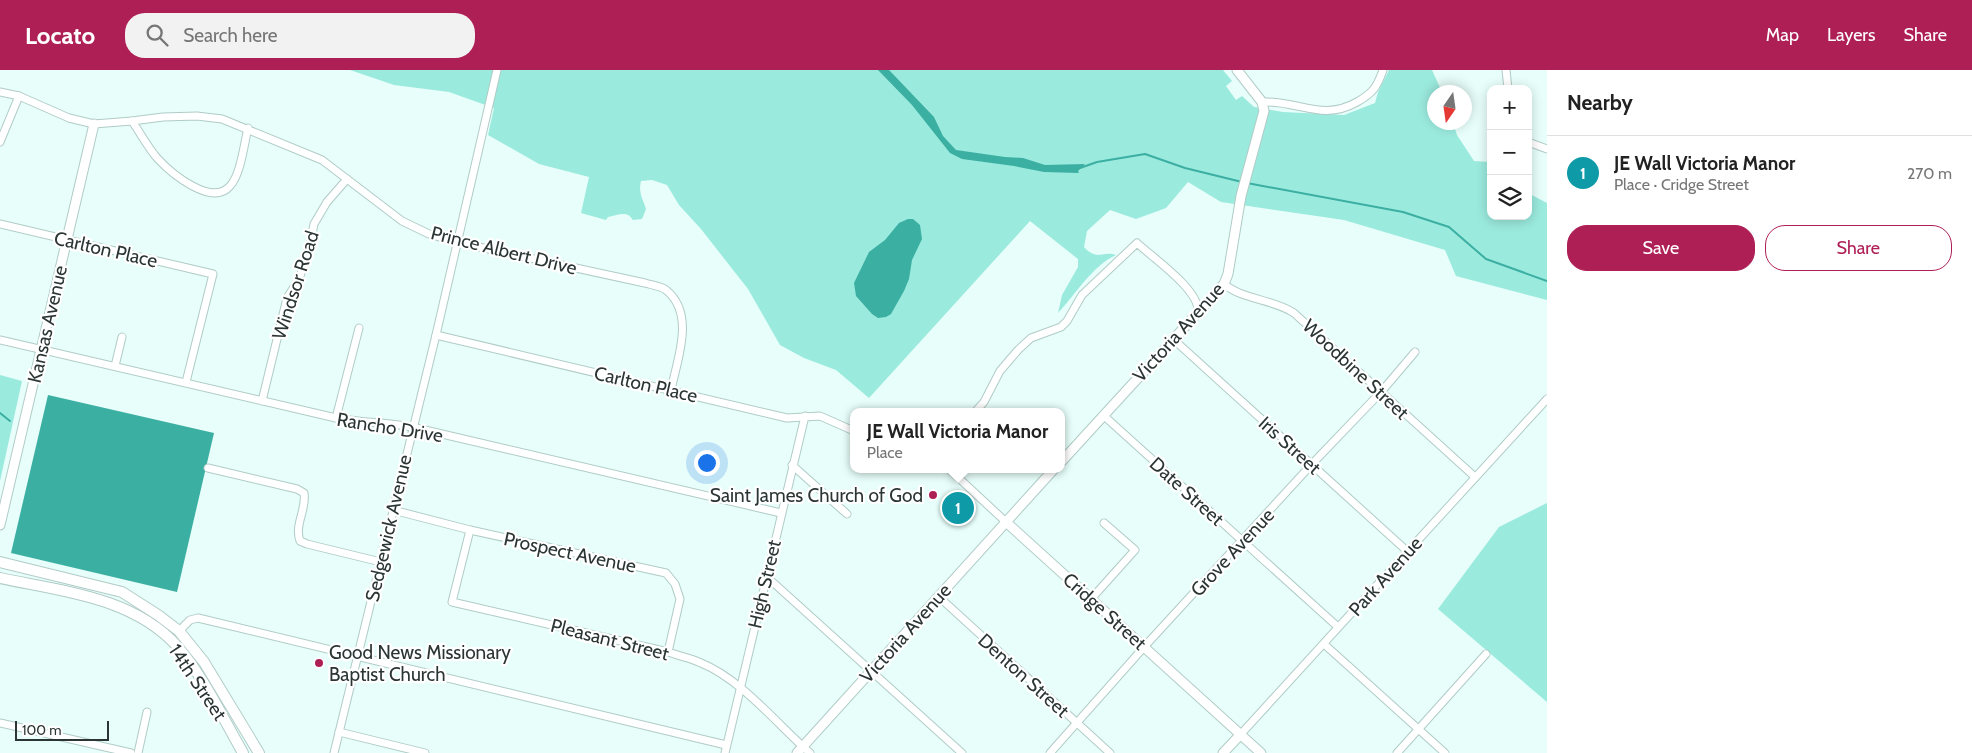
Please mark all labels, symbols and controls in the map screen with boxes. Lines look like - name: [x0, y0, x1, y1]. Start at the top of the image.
- search box: [125, 13, 475, 58]
- text: Locato: [25, 21, 95, 50]
- icon: search: [143, 21, 171, 49]
- text: Search here: [183, 24, 278, 47]
- text: Map: [1766, 24, 1799, 46]
- text: Layers: [1827, 24, 1876, 46]
- text: Share: [1904, 24, 1947, 46]
- north arrow: [1427, 85, 1472, 130]
- map controls: [1487, 85, 1532, 220]
- button: +: [1487, 85, 1532, 130]
- text: Nearby: [1567, 90, 1633, 115]
- button: −: [1487, 130, 1532, 175]
- text: JE Wall Victoria Manor: [1614, 152, 1795, 175]
- text: 1: [1580, 164, 1586, 183]
- text: 270 m: [1907, 164, 1952, 183]
- button: layers: [1487, 175, 1532, 220]
- text: Place · Cridge Street: [1614, 175, 1749, 194]
- street label: Prince Albert Drive: [429, 221, 579, 280]
- button: Save: [1567, 225, 1755, 271]
- button: Share: [1765, 225, 1952, 271]
- street label: Carlton Place: [52, 226, 160, 273]
- street label: Windsor Road: [267, 228, 324, 342]
- street label: Kansas Avenue: [23, 263, 72, 385]
- street label: Victoria Avenue: [1128, 278, 1229, 387]
- street label: Woodbine Street: [1298, 314, 1414, 425]
- street label: Carlton Place: [592, 361, 700, 408]
- street label: Rancho Drive: [335, 408, 445, 447]
- popup: [850, 408, 1065, 473]
- street label: Iris Street: [1254, 412, 1326, 480]
- text: JE Wall Victoria Manor: [867, 420, 1048, 443]
- text: Place: [867, 443, 903, 462]
- your location: [694, 450, 720, 476]
- street label: Sedgewick Avenue: [360, 452, 417, 604]
- street label: Date Street: [1145, 452, 1229, 531]
- place label: Saint James Church of God: [710, 484, 923, 507]
- marker: Saint James Church of God: [927, 489, 939, 501]
- pin: 1: [942, 489, 974, 527]
- street label: Grove Avenue: [1186, 503, 1279, 601]
- street label: Prospect Avenue: [502, 527, 638, 578]
- street label: Park Avenue: [1344, 532, 1427, 621]
- street label: High Street: [743, 537, 786, 631]
- street label: Cridge Street: [1058, 568, 1152, 655]
- street label: Victoria Avenue: [855, 579, 956, 688]
- street label: Pleasant Street: [548, 614, 672, 665]
- street label: Denton Street: [973, 629, 1074, 723]
- street label: 14th Street: [164, 640, 232, 725]
- place label: Good News Missionary Baptist Church: [329, 641, 511, 686]
- marker: Good News Missionary Baptist Church: [313, 657, 325, 669]
- scale bar: [15, 718, 109, 741]
- text: 100 m: [22, 721, 62, 739]

